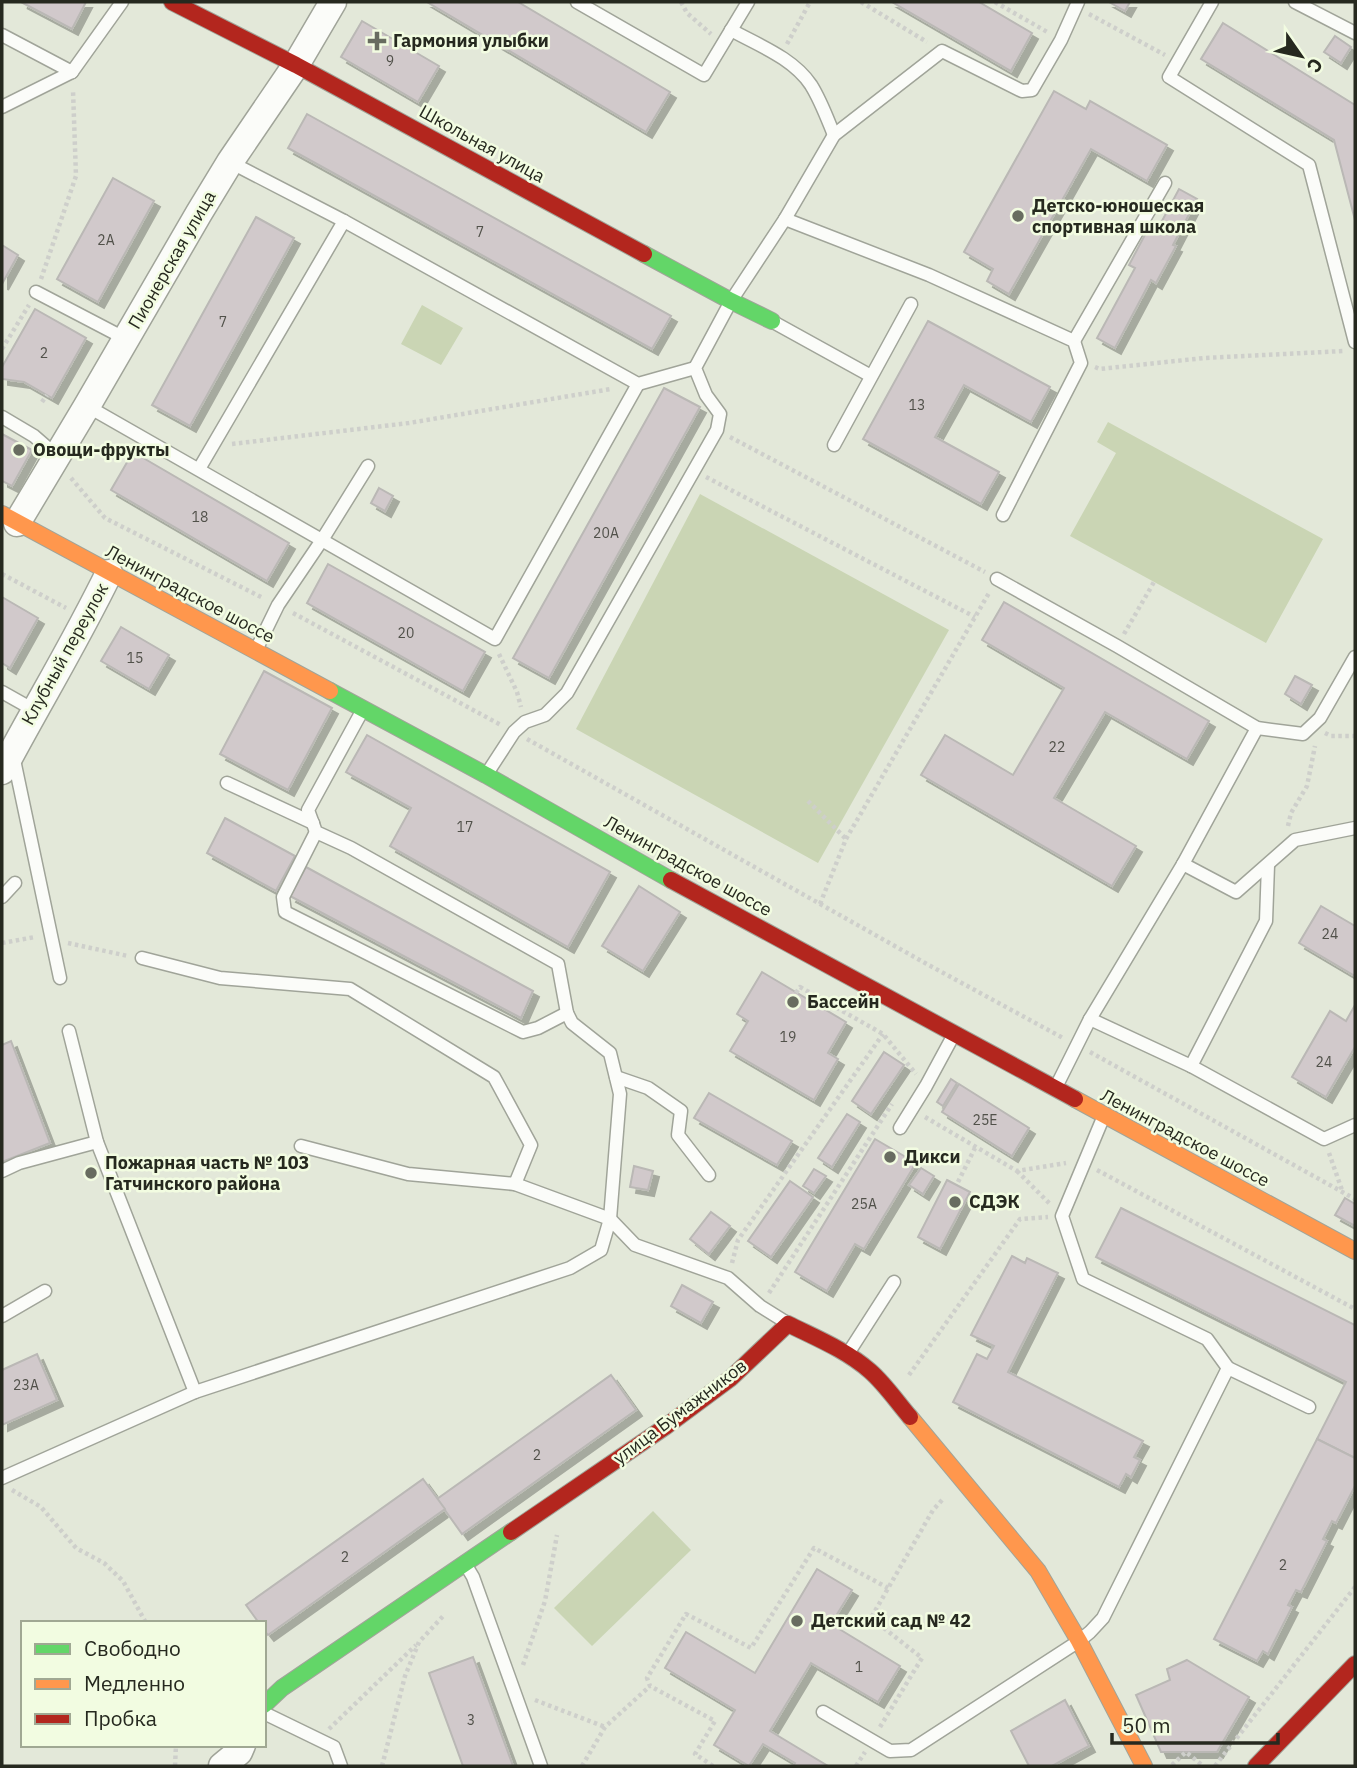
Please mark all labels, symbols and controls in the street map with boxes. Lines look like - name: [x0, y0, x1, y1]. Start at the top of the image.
- north arrow: [1266, 21, 1336, 91]
- place label: Гармония улыбки: [393, 29, 549, 52]
- marker: Гармония улыбки: [367, 31, 387, 51]
- house number: 9: [386, 52, 394, 70]
- text: С: [1302, 54, 1329, 77]
- street label: Школьная улица: [415, 99, 550, 188]
- street label: Пионерская улица: [123, 186, 221, 333]
- place label: Детско-юношеская спортивная школа: [1032, 194, 1204, 238]
- marker: Детско-юношеская спортивная школа: [1010, 208, 1026, 224]
- house number: 7: [476, 223, 484, 241]
- house number: 2А: [97, 231, 115, 249]
- house number: 7: [219, 313, 227, 331]
- house number: 2: [40, 344, 48, 362]
- house number: 13: [909, 396, 925, 414]
- place label: Овощи-фрукты: [33, 438, 170, 461]
- marker: Овощи-фрукты: [11, 442, 27, 458]
- house number: 18: [192, 508, 208, 526]
- house number: 20А: [593, 524, 619, 542]
- street label: Ленинградское шоссе: [102, 539, 279, 648]
- street label: Клубный переулок: [16, 579, 113, 729]
- house number: 20: [398, 624, 414, 642]
- house number: 15: [127, 649, 143, 667]
- house number: 22: [1049, 738, 1065, 756]
- street label: Ленинградское шоссе: [600, 810, 776, 921]
- house number: 17: [457, 818, 473, 836]
- house number: 24: [1322, 925, 1338, 943]
- place label: Бассейн: [807, 990, 880, 1013]
- marker: Бассейн: [785, 994, 801, 1010]
- house number: 19: [780, 1028, 796, 1046]
- house number: 24: [1316, 1053, 1332, 1071]
- street label: Ленинградское шоссе: [1097, 1083, 1274, 1192]
- house number: 25Е: [973, 1111, 997, 1129]
- place label: Дикси: [904, 1145, 960, 1168]
- marker: Дикси: [882, 1149, 898, 1165]
- place label: Пожарная часть № 103 Гатчинского района: [105, 1151, 309, 1195]
- marker: Пожарная часть № 103 Гатчинского района: [83, 1165, 99, 1181]
- place label: СДЭК: [969, 1190, 1020, 1213]
- marker: СДЭК: [947, 1194, 963, 1210]
- house number: 25А: [851, 1195, 877, 1213]
- street label: улица Бумажников: [608, 1354, 751, 1469]
- house number: 23А: [13, 1376, 39, 1394]
- house number: 2: [533, 1446, 541, 1464]
- house number: 2: [341, 1548, 349, 1566]
- house number: 2: [1279, 1556, 1287, 1574]
- place label: Детский сад № 42: [811, 1609, 971, 1632]
- marker: Детский сад № 42: [789, 1613, 805, 1629]
- legend: [21, 1621, 266, 1747]
- text: Свободно: [84, 1634, 181, 1662]
- house number: 1: [855, 1658, 863, 1676]
- text: Медленно: [84, 1669, 185, 1697]
- scale bar: [1112, 1702, 1278, 1746]
- text: Пробка: [84, 1704, 157, 1732]
- house number: 3: [467, 1711, 475, 1729]
- text: 50 m: [1122, 1711, 1171, 1739]

